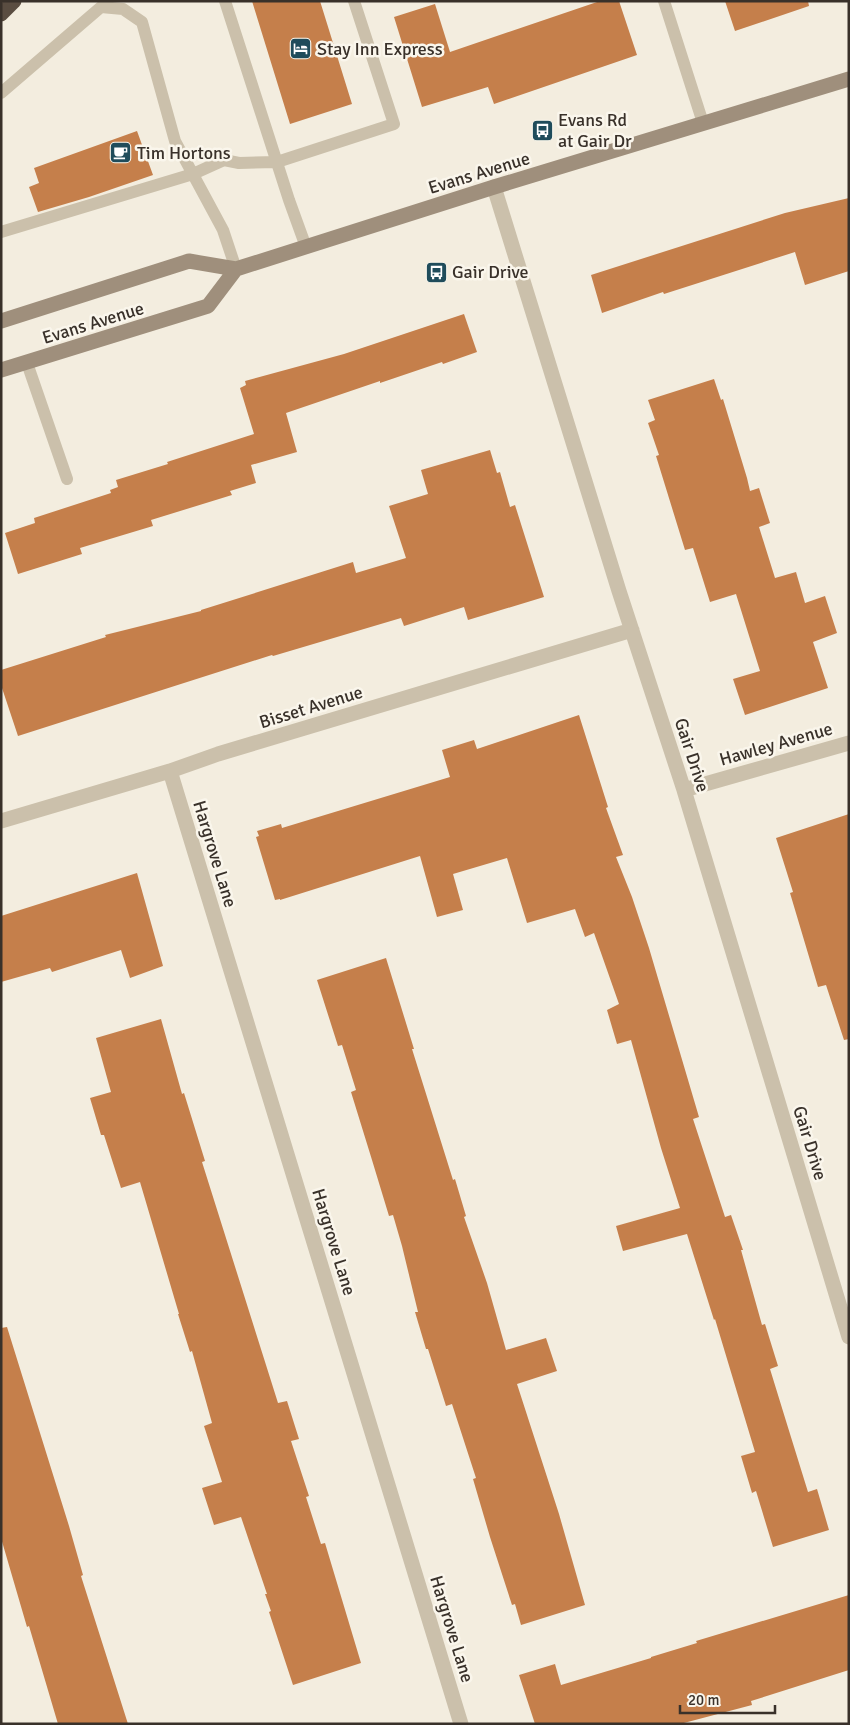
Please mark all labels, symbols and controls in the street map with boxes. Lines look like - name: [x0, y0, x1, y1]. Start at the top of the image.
- hotel icon: Stay Inn Express: [289, 37, 313, 61]
- place label: Stay Inn Express: [317, 38, 443, 60]
- place label: Evans Rd at Gair Dr: [558, 109, 632, 152]
- bus stop icon: Evans Rd at Gair Dr: [530, 118, 554, 142]
- cafe icon: Tim Hortons: [109, 141, 133, 165]
- place label: Tim Hortons: [137, 142, 231, 164]
- street label: Evans Avenue: [425, 147, 533, 199]
- bus stop icon: Gair Drive: [424, 260, 448, 284]
- place label: Gair Drive: [452, 261, 528, 283]
- street label: Evans Avenue: [39, 297, 147, 349]
- street label: Bisset Avenue: [257, 681, 365, 733]
- street label: Gair Drive: [670, 715, 714, 795]
- street label: Hawley Avenue: [717, 717, 835, 771]
- street label: Hargrove Lane: [188, 798, 242, 910]
- street label: Gair Drive: [788, 1103, 832, 1183]
- street label: Hargrove Lane: [307, 1186, 361, 1298]
- street label: Hargrove Lane: [425, 1573, 479, 1685]
- scale bar: [680, 1682, 775, 1714]
- text: 20 m: [688, 1691, 719, 1709]

